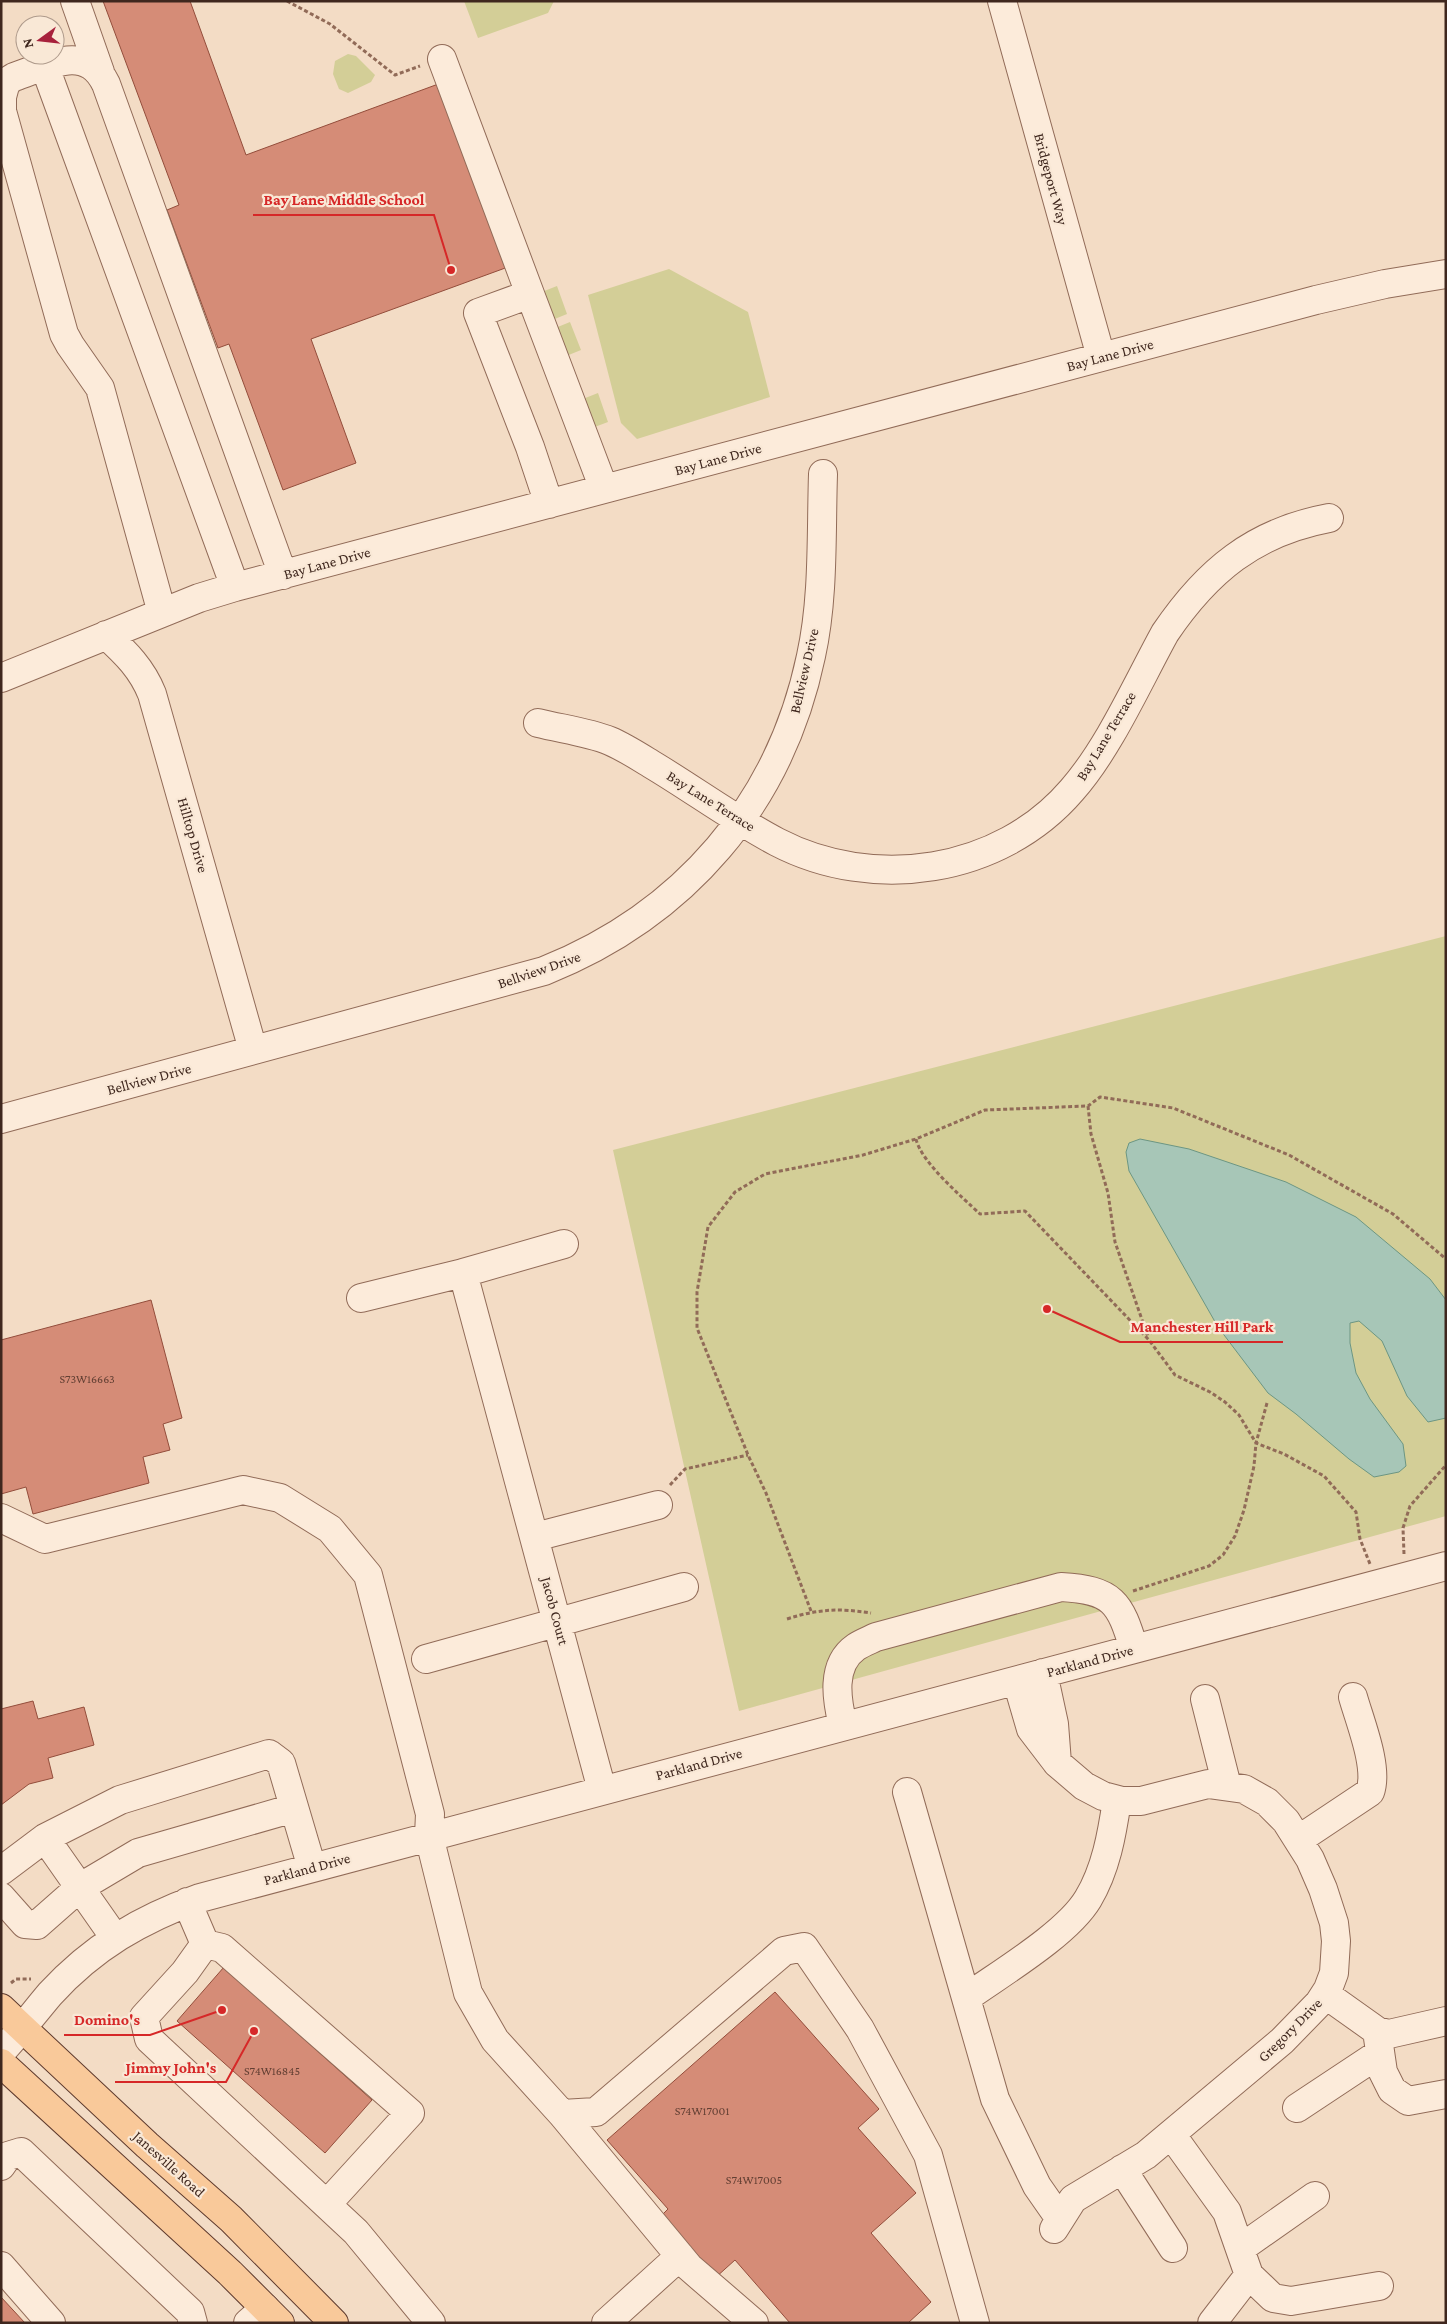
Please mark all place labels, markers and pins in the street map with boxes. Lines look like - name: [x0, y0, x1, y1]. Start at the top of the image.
- callout: Bay Lane Middle School: [253, 184, 434, 215]
- callout: Manchester Hill Park: [1120, 1311, 1283, 1342]
- callout: Domino's: [64, 2004, 150, 2035]
- callout: Jimmy John's: [115, 2051, 226, 2082]

